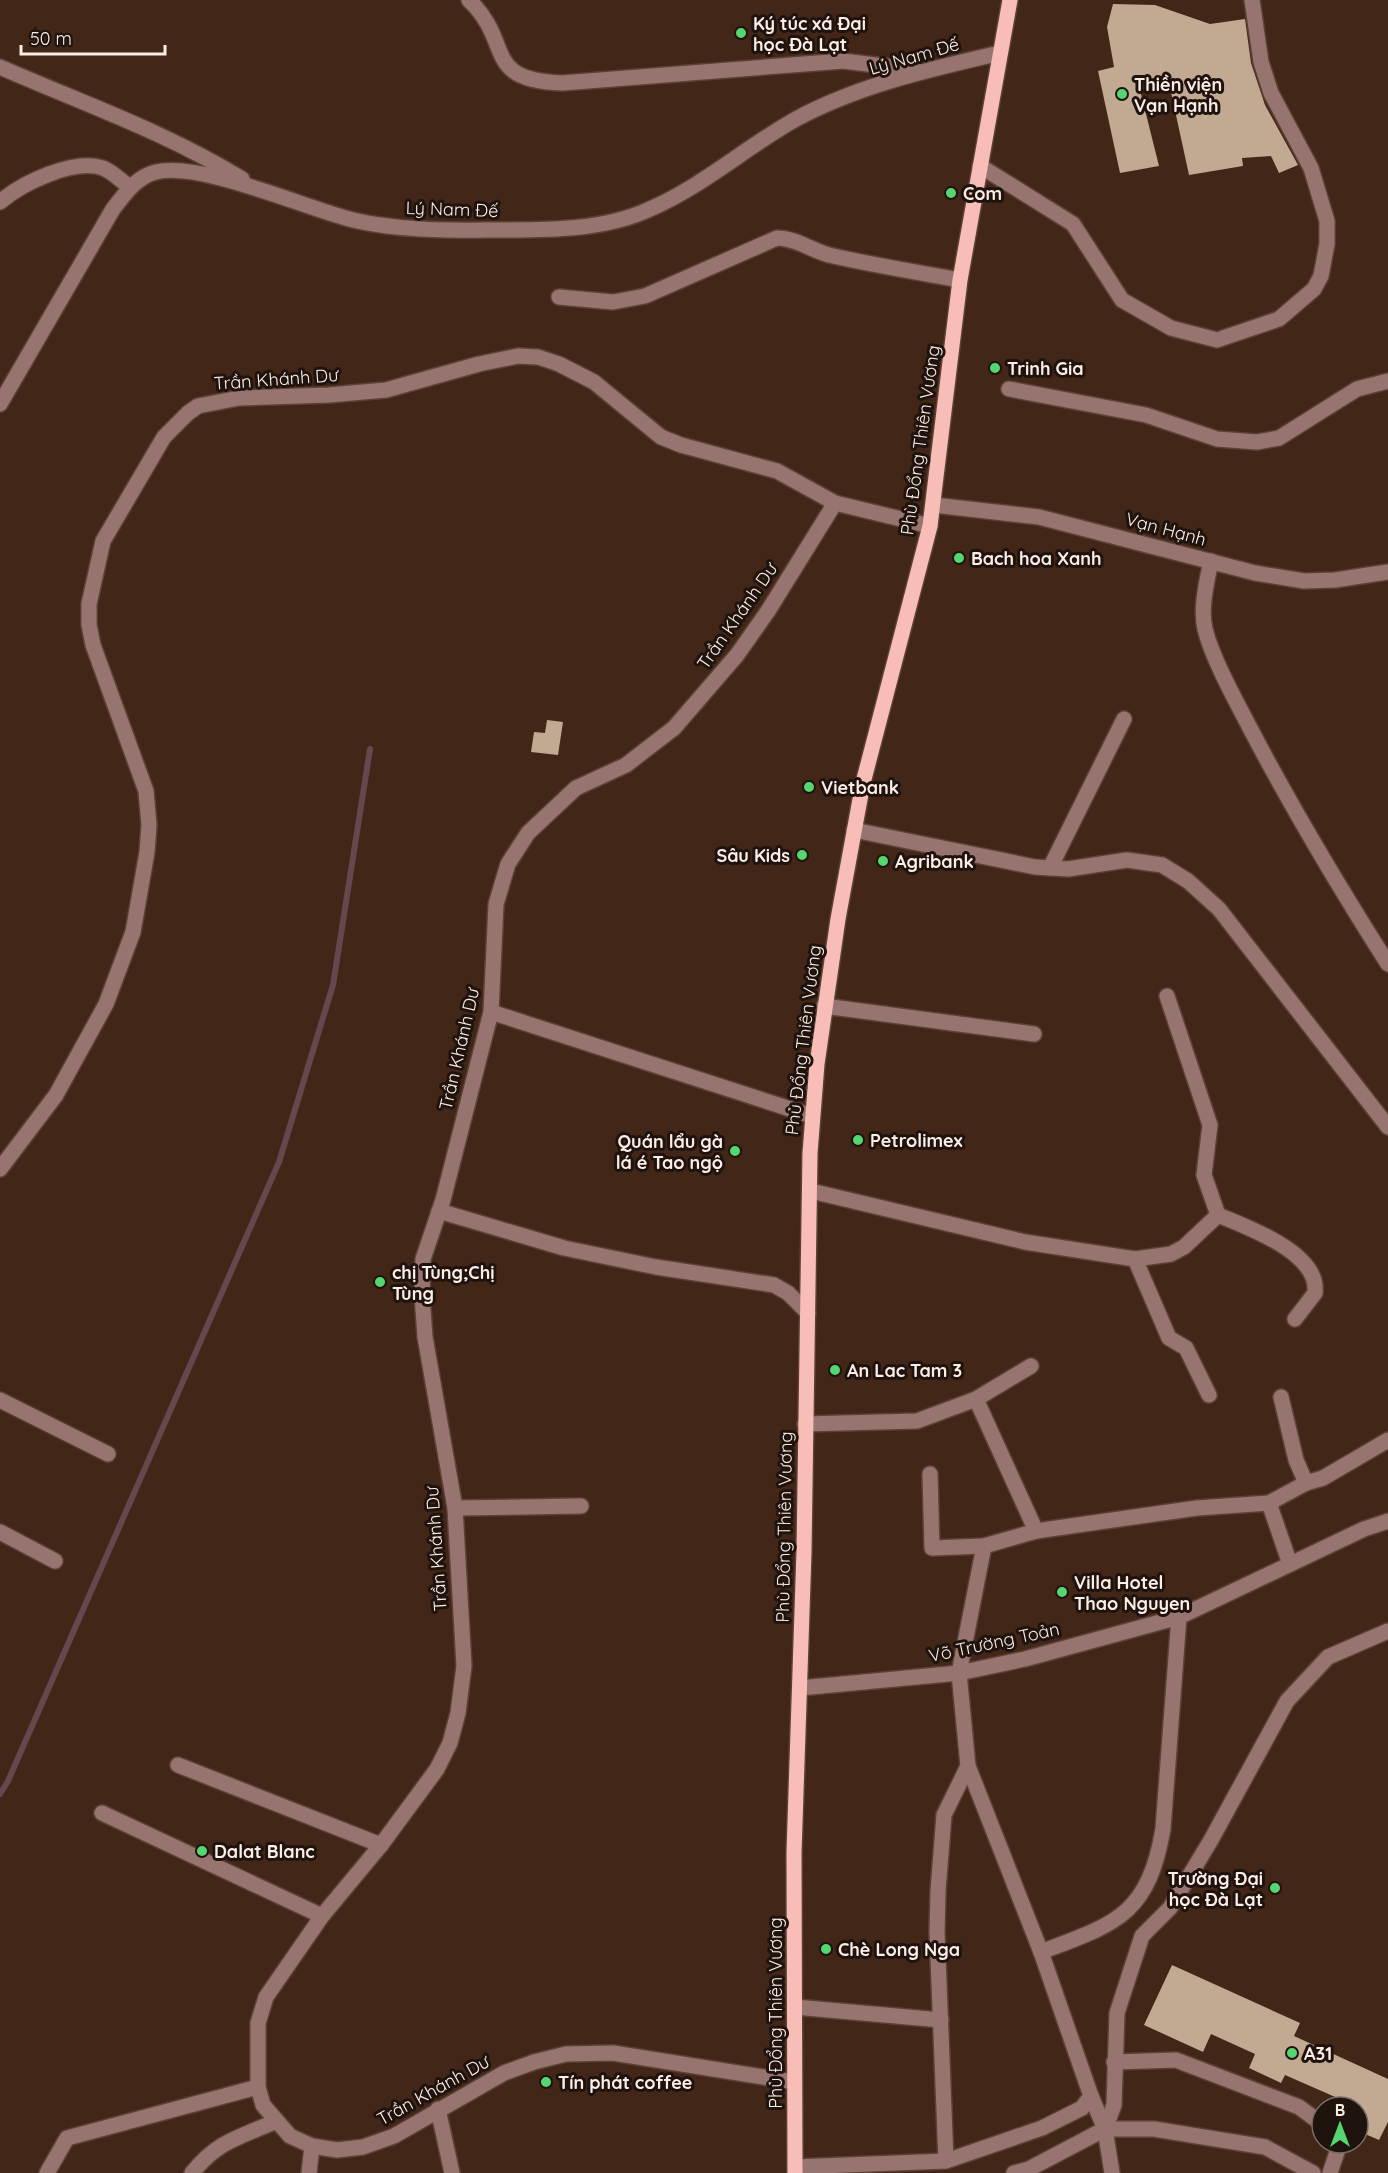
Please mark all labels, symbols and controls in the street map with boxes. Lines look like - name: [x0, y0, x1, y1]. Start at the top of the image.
- place label: Ký túc xá Đại học Đà Lạt: [753, 12, 866, 56]
- scale bar: [21, 18, 165, 56]
- marker: Ký túc xá Đại học Đà Lạt: [734, 26, 748, 40]
- text: 50 m: [30, 27, 72, 50]
- street label: Lý Nam Đế: [866, 32, 962, 80]
- place label: Thiền viện Vạn Hạnh: [1134, 73, 1222, 117]
- marker: Thiền viện Vạn Hạnh: [1115, 87, 1129, 101]
- place label: Com: [963, 182, 1002, 205]
- marker: Com: [944, 186, 958, 200]
- street label: Lý Nam Đế: [405, 196, 499, 222]
- street label: Phù Đổng Thiên Vương: [895, 344, 945, 536]
- place label: Trinh Gia: [1007, 357, 1084, 380]
- marker: Trinh Gia: [988, 361, 1002, 375]
- street label: Trần Khánh Dư: [213, 363, 340, 395]
- street label: Vạn Hạnh: [1123, 507, 1209, 551]
- place label: Bach hoa Xanh: [971, 547, 1102, 570]
- marker: Bach hoa Xanh: [952, 551, 966, 565]
- street label: Trần Khánh Dư: [692, 558, 783, 674]
- place label: Vietbank: [821, 776, 899, 799]
- marker: Vietbank: [802, 780, 816, 794]
- place label: Sâu Kids: [717, 844, 790, 867]
- marker: Sâu Kids: [795, 848, 809, 862]
- place label: Agribank: [895, 850, 974, 873]
- marker: Agribank: [876, 854, 890, 868]
- street label: Phù Đổng Thiên Vương: [780, 944, 826, 1136]
- street label: Trần Khánh Dư: [434, 985, 484, 1112]
- place label: Petrolimex: [870, 1129, 963, 1152]
- place label: Quán lẩu gà lá é Tao ngộ: [616, 1130, 723, 1174]
- marker: Petrolimex: [851, 1133, 865, 1147]
- marker: Quán lẩu gà lá é Tao ngộ: [728, 1144, 742, 1158]
- place label: chị Tùng;Chị Tùng: [392, 1261, 494, 1305]
- marker: chị Tùng;Chị Tùng: [373, 1275, 387, 1289]
- place label: An Lac Tam 3: [847, 1359, 962, 1382]
- marker: An Lac Tam 3: [828, 1363, 842, 1377]
- street label: Phù Đổng Thiên Vương: [771, 1431, 797, 1623]
- street label: Trần Khánh Dư: [420, 1485, 452, 1612]
- place label: Villa Hotel Thao Nguyen: [1074, 1571, 1190, 1615]
- marker: Villa Hotel Thao Nguyen: [1055, 1585, 1069, 1599]
- street label: Võ Trường Toản: [927, 1617, 1061, 1667]
- place label: Dalat Blanc: [214, 1840, 315, 1863]
- marker: Dalat Blanc: [195, 1844, 209, 1858]
- place label: Trường Đại học Đà Lạt: [1168, 1867, 1263, 1911]
- marker: Trường Đại học Đà Lạt: [1268, 1881, 1282, 1895]
- street label: Phù Đổng Thiên Vương: [764, 1917, 787, 2109]
- place label: Chè Long Nga: [838, 1938, 960, 1961]
- marker: Chè Long Nga: [819, 1942, 833, 1956]
- place label: A31: [1304, 2042, 1332, 2065]
- marker: A31: [1285, 2046, 1299, 2060]
- street label: Trần Khánh Dư: [373, 2049, 494, 2130]
- place label: Tín phát coffee: [558, 2071, 692, 2094]
- marker: Tín phát coffee: [539, 2075, 553, 2089]
- north arrow: [1310, 2095, 1370, 2155]
- text: B: [1335, 2100, 1345, 2120]

